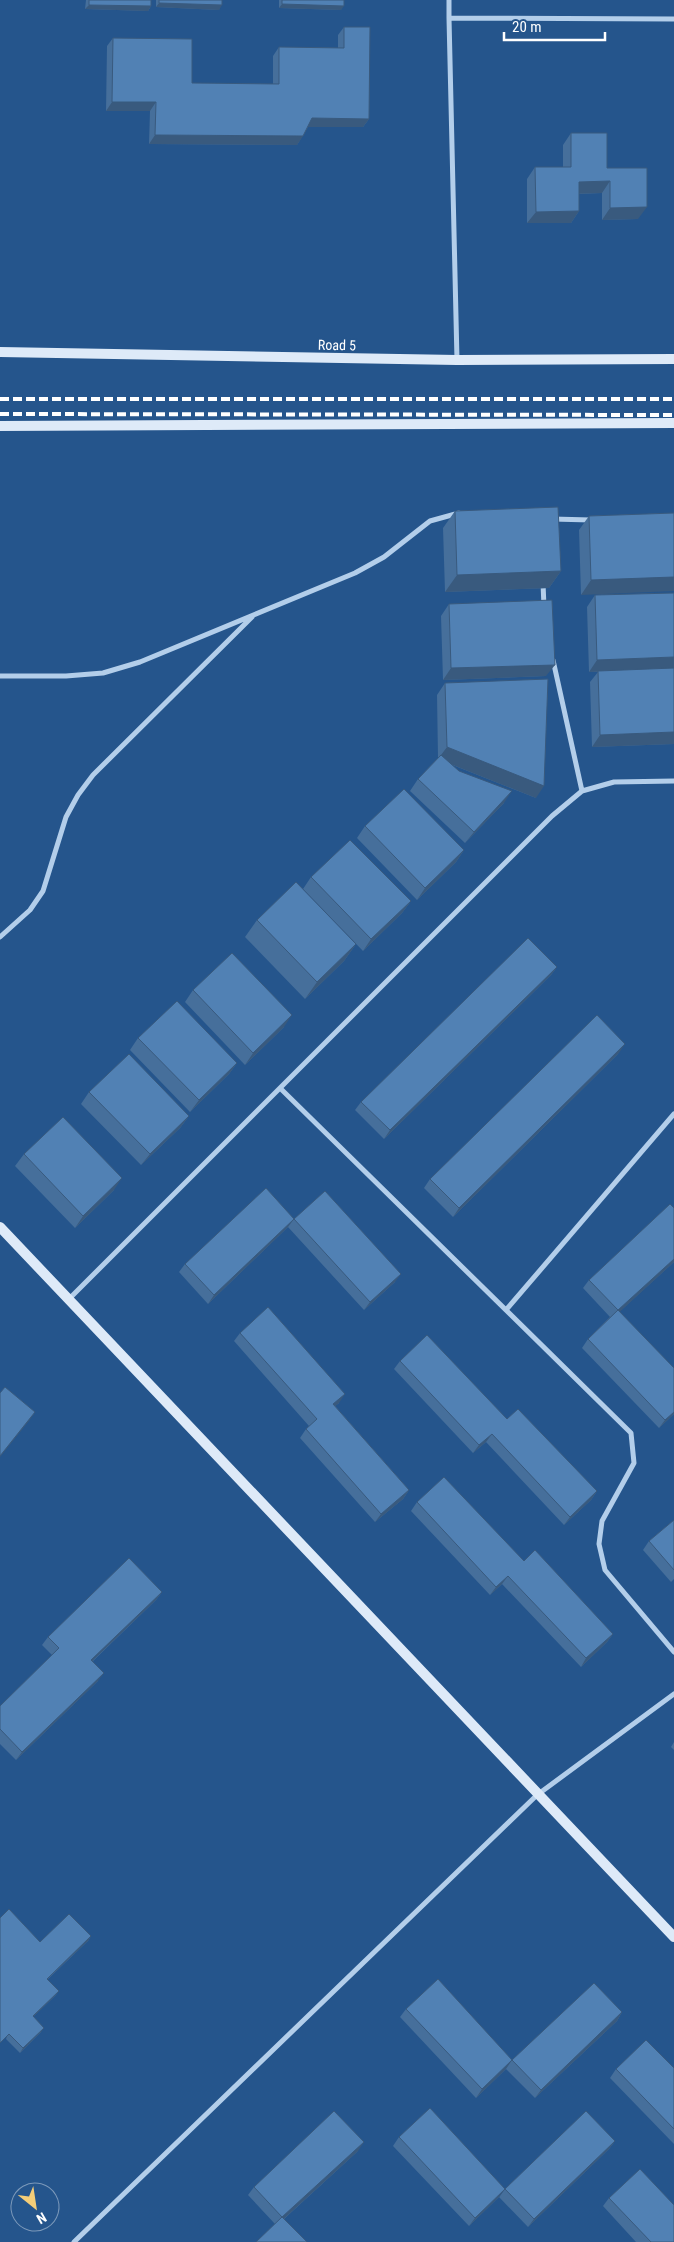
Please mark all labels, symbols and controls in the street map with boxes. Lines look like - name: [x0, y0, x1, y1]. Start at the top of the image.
- scale bar: [504, 10, 605, 42]
- text: 20 m: [512, 18, 542, 36]
- street label: Road 5: [318, 337, 356, 353]
- north arrow: [10, 2182, 60, 2232]
- text: N: [34, 2209, 49, 2227]

